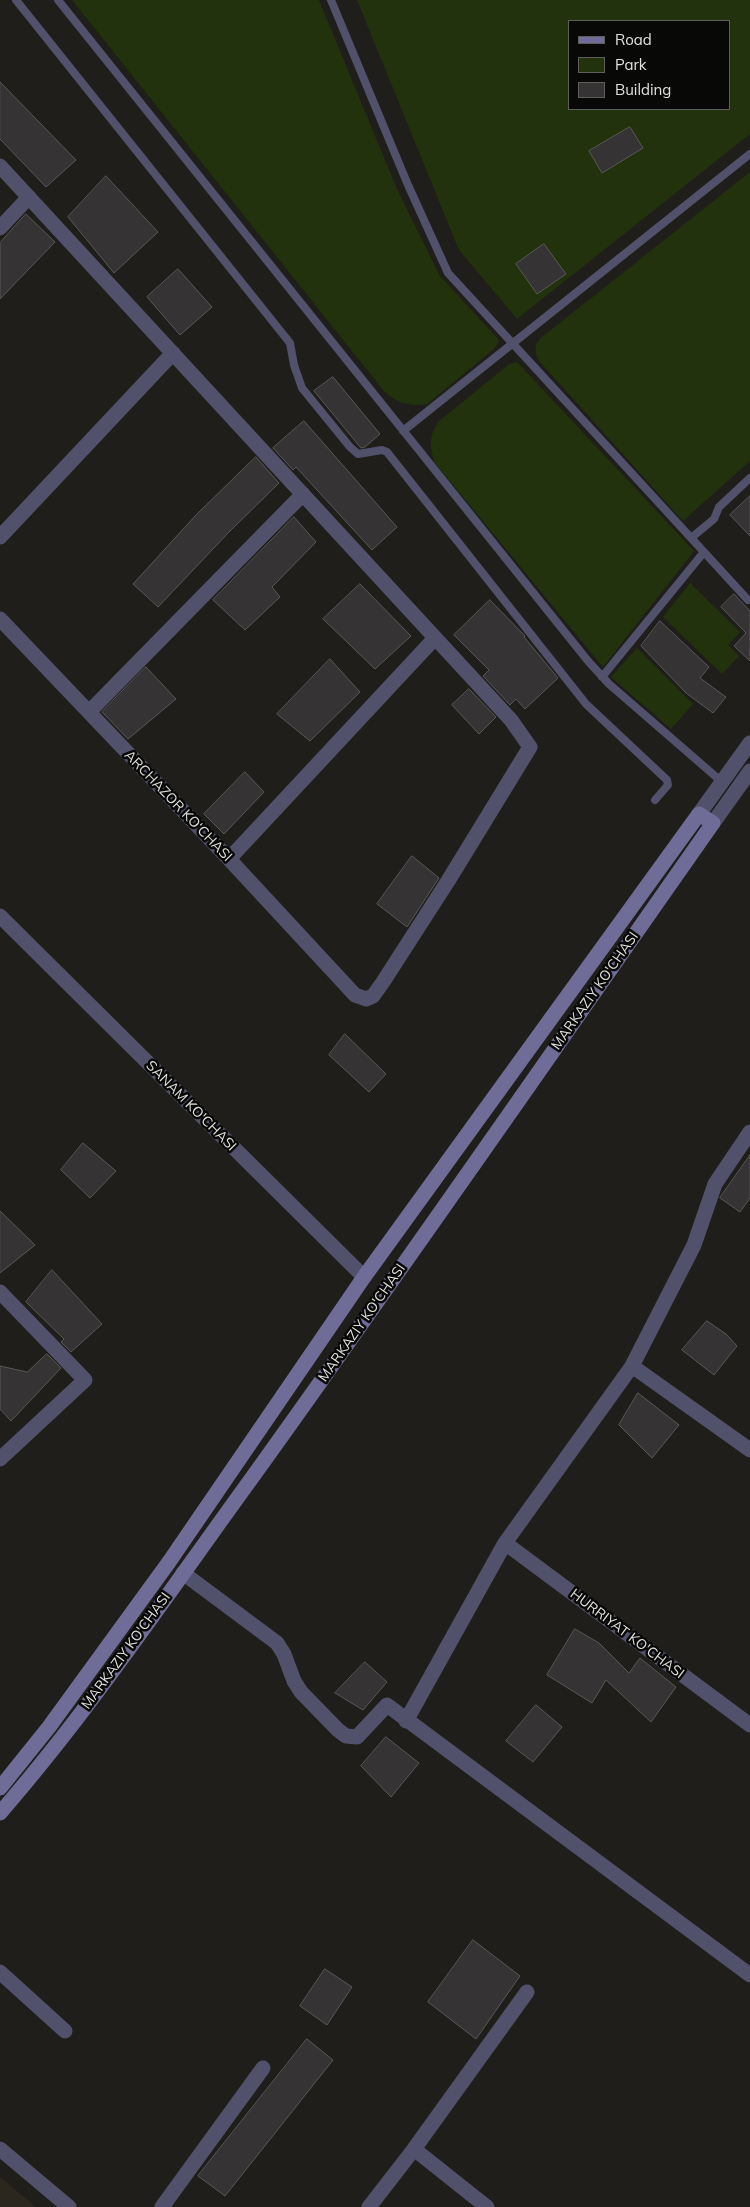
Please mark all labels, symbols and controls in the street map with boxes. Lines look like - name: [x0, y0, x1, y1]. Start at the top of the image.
- legend: [568, 20, 730, 110]
- text: Road: [615, 30, 652, 49]
- text: Park: [615, 55, 647, 74]
- text: Building: [615, 80, 671, 99]
- street label: ARCHAZOR KO‘CHASI: [121, 747, 235, 865]
- street label: MARKAZIY KO'CHASI: [548, 929, 642, 1053]
- street label: SANAM KO'CHASI: [142, 1057, 240, 1155]
- street label: MARKAZIY KO'CHASI: [315, 1261, 409, 1385]
- street label: HURRIYAT KO'CHASI: [567, 1586, 687, 1682]
- street label: MARKAZIY KO'CHASI: [78, 1589, 174, 1713]

